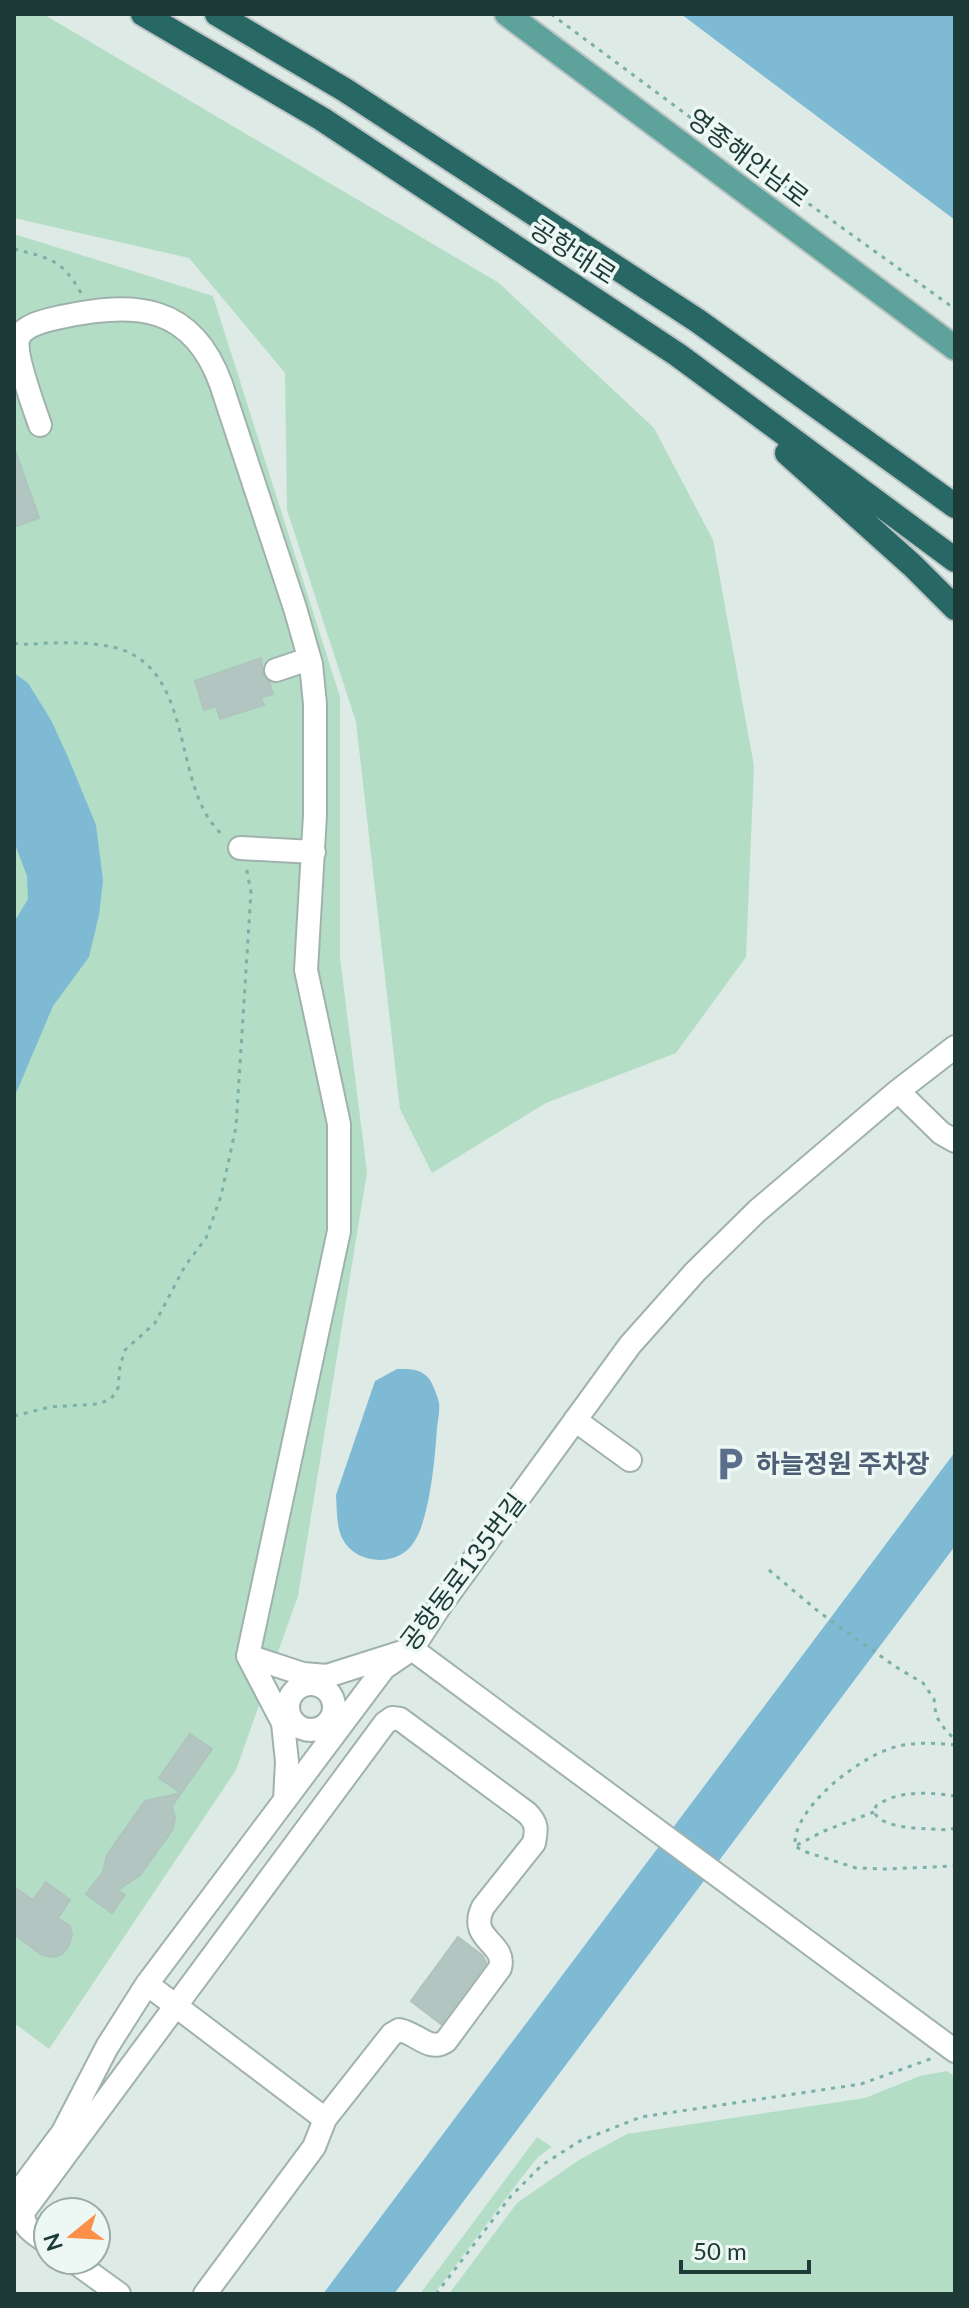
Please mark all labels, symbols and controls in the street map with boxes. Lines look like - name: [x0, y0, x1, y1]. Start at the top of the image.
- street label: 영종해안남로: [682, 101, 816, 213]
- street label: 공항대로: [525, 212, 622, 291]
- parking icon: 하늘정원 주차장: [711, 1445, 749, 1483]
- place label: 하늘정원 주차장: [756, 1447, 930, 1479]
- street label: 공항동로135번길: [393, 1486, 532, 1656]
- north arrow: [32, 2196, 112, 2276]
- scale bar: [681, 2224, 809, 2274]
- text: N: [37, 2230, 68, 2255]
- text: 50 m: [693, 2236, 747, 2265]

